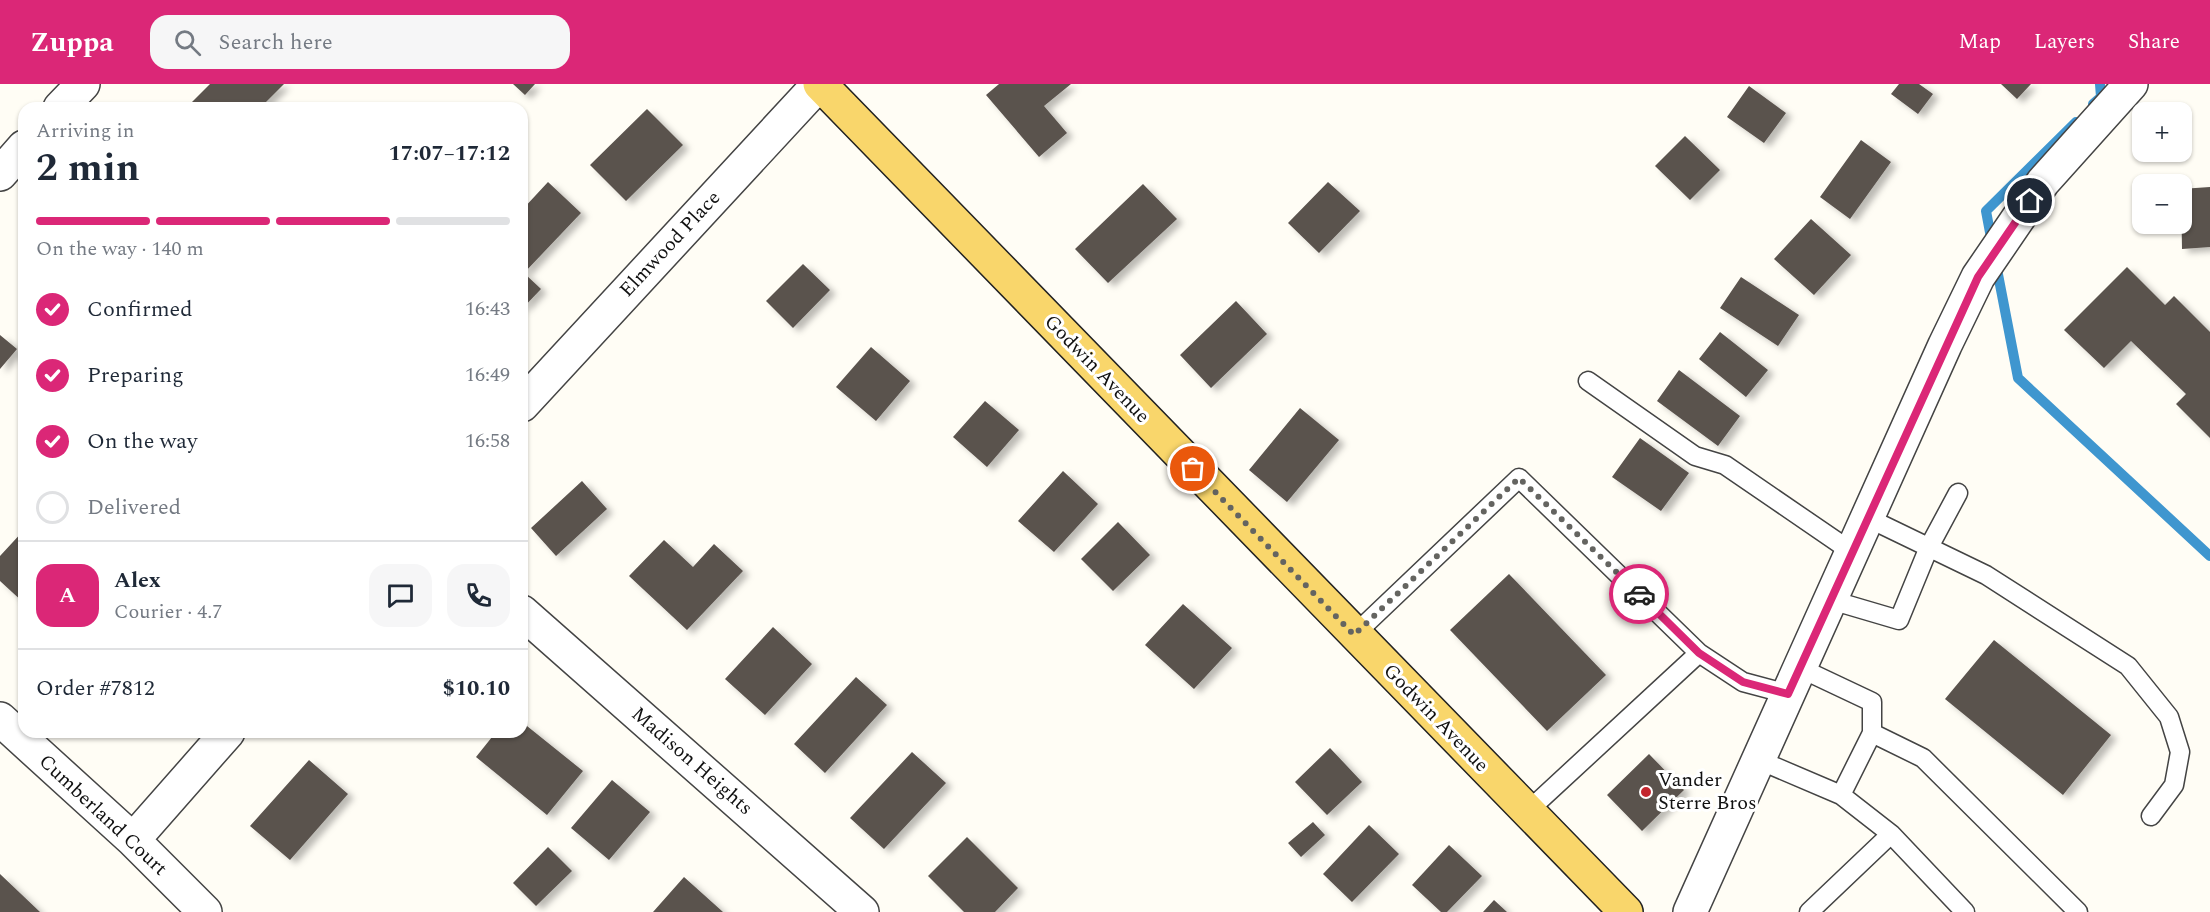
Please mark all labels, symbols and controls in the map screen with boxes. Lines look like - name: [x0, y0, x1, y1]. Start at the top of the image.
- search box: [150, 15, 570, 69]
- text: Zuppa: [30, 21, 114, 64]
- icon: search: [171, 26, 204, 59]
- text: Search here: [219, 26, 333, 59]
- text: Map: [1959, 26, 2001, 58]
- text: Layers: [2034, 26, 2095, 58]
- text: Share: [2128, 26, 2180, 58]
- map controls: [2132, 102, 2192, 234]
- button: +: [2132, 102, 2192, 162]
- text: Arriving in: [36, 116, 134, 146]
- text: 17:07–17:12: [388, 137, 510, 170]
- text: 2 min: [36, 139, 140, 198]
- button: −: [2132, 174, 2192, 234]
- pin: [2004, 175, 2055, 226]
- street label: Elmwood Place: [612, 184, 728, 304]
- icon: home: [2013, 184, 2046, 217]
- text: On the way · 140 m: [36, 234, 204, 264]
- icon: check: [36, 293, 69, 326]
- text: Confirmed: [87, 293, 193, 326]
- text: 16:43: [465, 294, 510, 324]
- street label: Godwin Avenue: [1037, 308, 1157, 430]
- icon: check: [36, 359, 69, 392]
- text: Preparing: [87, 359, 184, 392]
- text: 16:49: [465, 360, 510, 390]
- icon: check: [36, 425, 69, 458]
- text: On the way: [87, 425, 198, 458]
- text: 16:58: [465, 426, 510, 456]
- pin: [1167, 443, 1218, 494]
- icon: bag: [1176, 452, 1209, 485]
- text: Delivered: [87, 491, 181, 524]
- text: Alex: [114, 564, 161, 597]
- button: chat: [369, 564, 432, 627]
- button: phone: [447, 564, 510, 627]
- courier: [1609, 564, 1669, 624]
- icon: car: [1623, 578, 1656, 611]
- text: A: [59, 579, 76, 612]
- text: Courier · 4.7: [114, 597, 222, 627]
- street label: Godwin Avenue: [1376, 657, 1496, 779]
- text: Order #7812: [36, 672, 155, 705]
- text: $10.10: [442, 672, 510, 705]
- street label: Madison Heights: [625, 700, 759, 822]
- street label: Cumberland Court: [32, 747, 174, 883]
- place label: Vander Sterre Bros: [1658, 765, 1757, 818]
- marker: Vander Sterre Bros: [1639, 785, 1653, 799]

